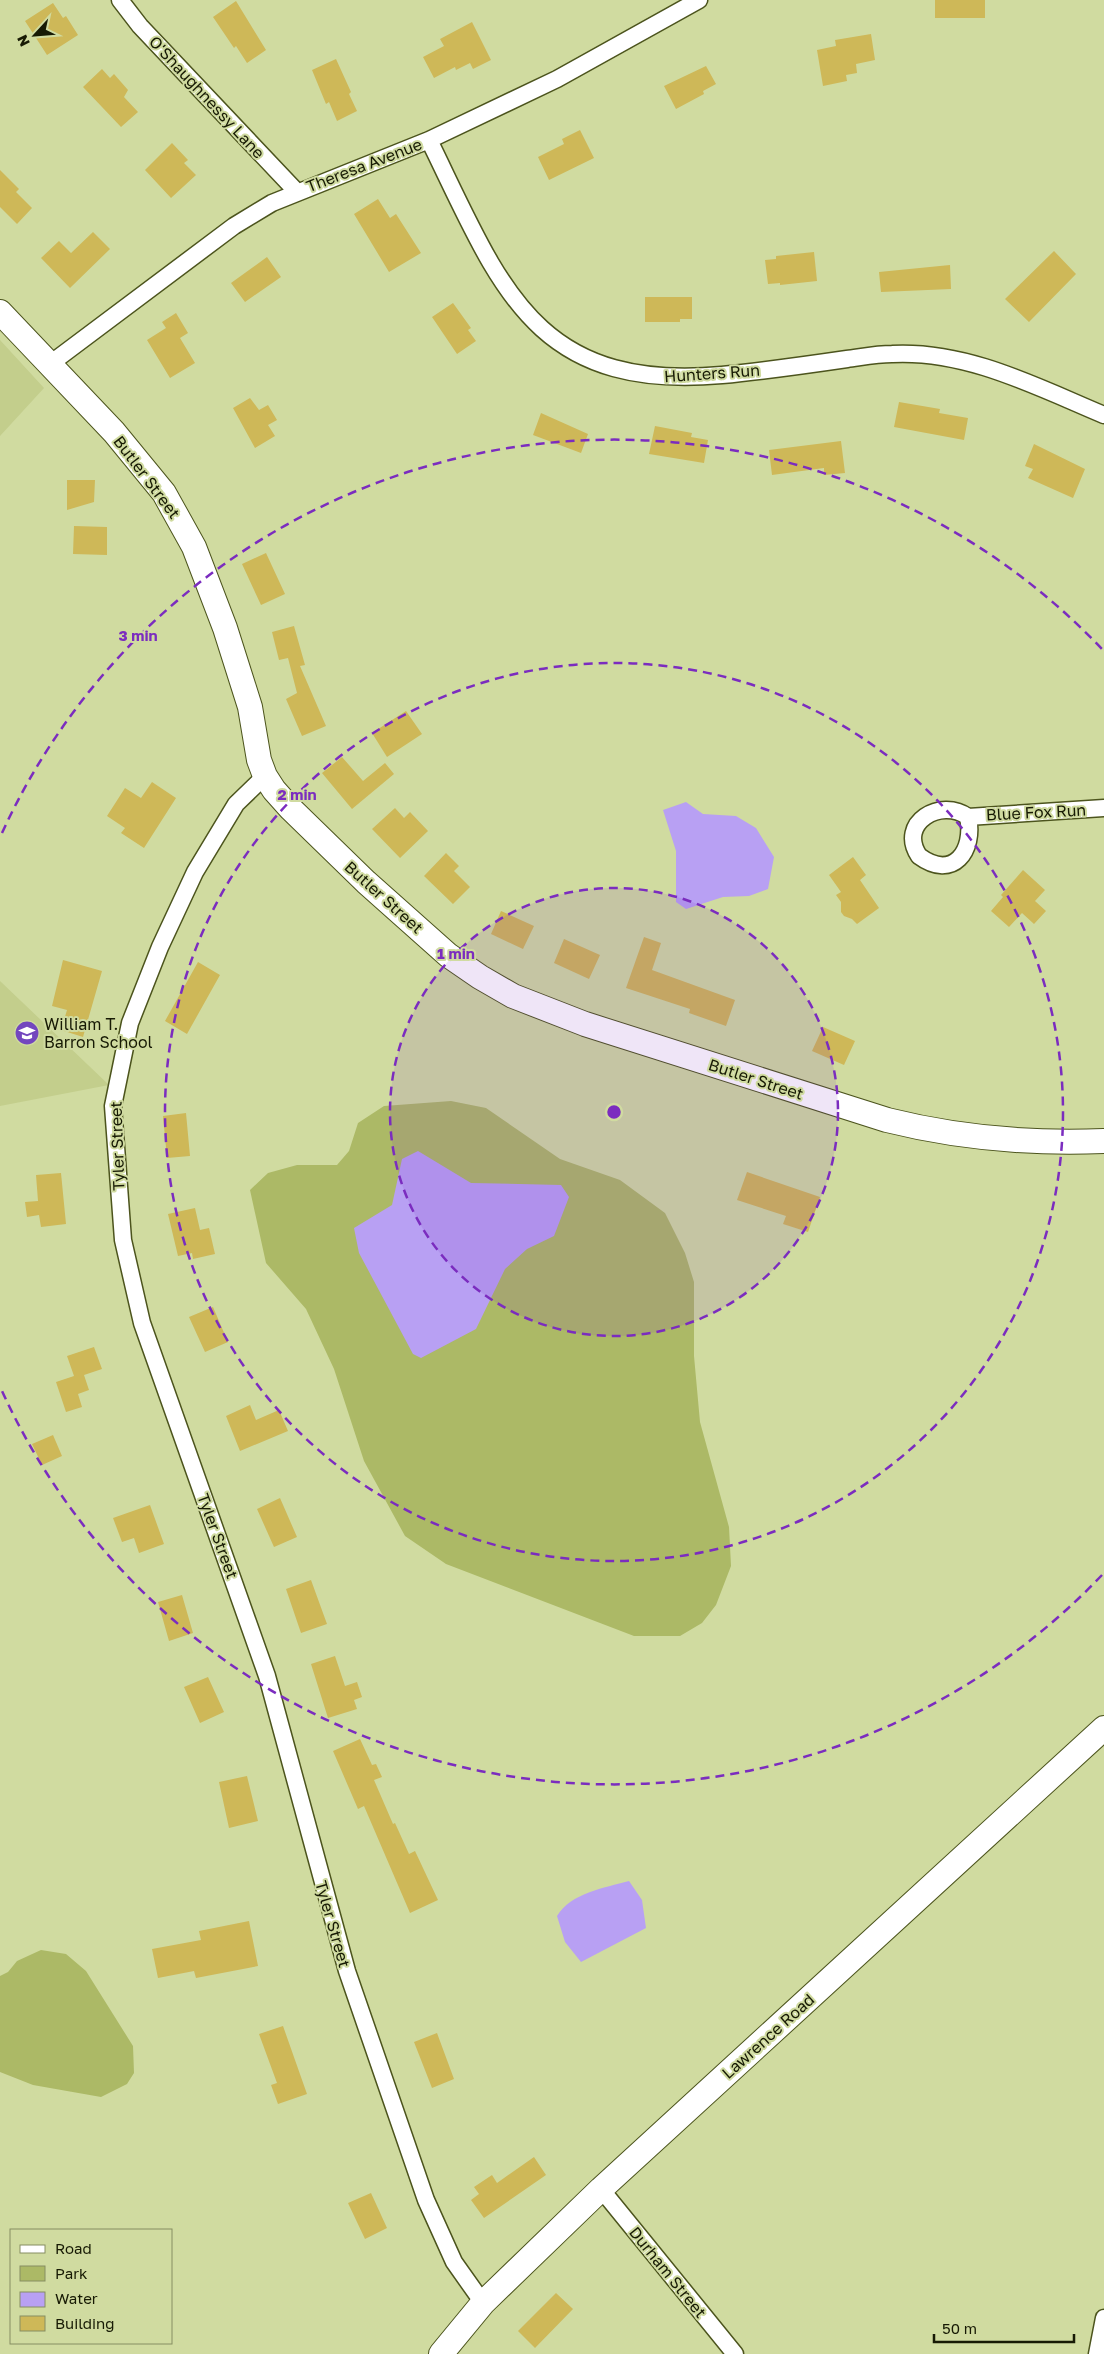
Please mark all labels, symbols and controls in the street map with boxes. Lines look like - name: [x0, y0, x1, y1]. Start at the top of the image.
- north arrow: [10, 10, 60, 60]
- text: N: [13, 32, 33, 49]
- street label: O'Shaughnessy Lane: [145, 32, 269, 162]
- street label: Theresa Avenue: [303, 134, 425, 196]
- street label: Hunters Run: [663, 360, 761, 386]
- street label: Butler Street: [109, 432, 185, 522]
- text: 3 min: [118, 626, 158, 644]
- text: 2 min: [277, 785, 317, 803]
- street label: Blue Fox Run: [985, 799, 1087, 825]
- street label: Butler Street: [341, 857, 427, 937]
- text: 1 min: [437, 944, 475, 962]
- place label: William T. Barron School: [44, 1014, 153, 1052]
- school or university icon: William T. Barron School: [14, 1020, 40, 1046]
- street label: Butler Street: [706, 1054, 806, 1104]
- street label: Tyler Street: [105, 1101, 129, 1191]
- centre of rings: [605, 1103, 623, 1121]
- street label: Tyler Street: [193, 1491, 243, 1581]
- street label: Tyler Street: [311, 1878, 355, 1970]
- street label: Lawrence Road: [718, 1989, 818, 2083]
- street label: Durham Street: [625, 2222, 711, 2322]
- legend: [10, 2229, 172, 2344]
- text: Road: [55, 2239, 92, 2257]
- text: Park: [55, 2264, 88, 2282]
- text: Water: [55, 2289, 98, 2307]
- scale bar: [934, 2312, 1074, 2344]
- text: Building: [55, 2314, 115, 2332]
- text: 50 m: [942, 2319, 977, 2337]

